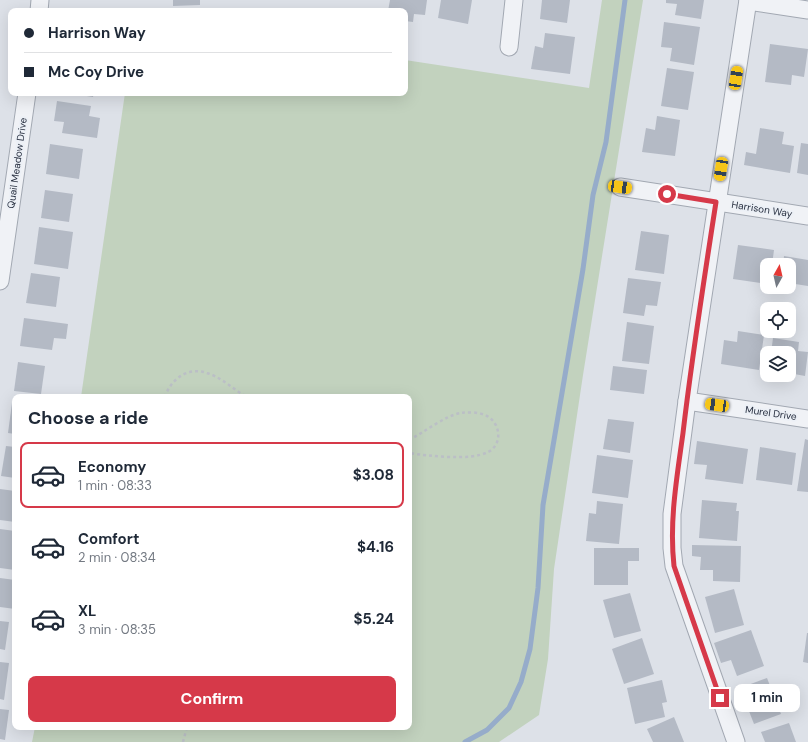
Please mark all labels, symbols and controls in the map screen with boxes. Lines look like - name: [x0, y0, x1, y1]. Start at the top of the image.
- text: Harrison Way: [48, 23, 146, 43]
- text: Mc Coy Drive: [48, 62, 144, 82]
- car: [728, 65, 744, 91]
- street label: Quail Meadow Drive: [4, 116, 30, 209]
- car: [713, 156, 729, 182]
- car: [607, 179, 633, 195]
- route start: [658, 185, 676, 203]
- street label: Harrison Way: [731, 198, 794, 220]
- north arrow: [760, 258, 796, 294]
- map controls: [760, 258, 796, 382]
- button: locate: [760, 302, 796, 338]
- button: layers: [760, 346, 796, 382]
- car: [704, 397, 730, 413]
- street label: Murel Drive: [744, 403, 798, 423]
- text: Choose a ride: [28, 406, 149, 430]
- icon: car: [30, 457, 66, 493]
- text: Economy: [78, 457, 146, 477]
- text: $3.08: [353, 465, 394, 485]
- text: 1 min · 08:33: [78, 477, 152, 494]
- icon: car: [30, 529, 66, 565]
- text: Comfort: [78, 529, 139, 549]
- text: $4.16: [357, 537, 394, 557]
- text: 2 min · 08:34: [78, 549, 156, 566]
- icon: car: [30, 601, 66, 637]
- text: XL: [78, 601, 96, 621]
- text: $5.24: [354, 609, 394, 629]
- text: 3 min · 08:35: [78, 621, 156, 638]
- button: Confirm: [28, 676, 396, 722]
- callout: 1 min: [734, 684, 800, 712]
- route end: [711, 689, 729, 707]
- text: 1 min: [751, 689, 783, 706]

